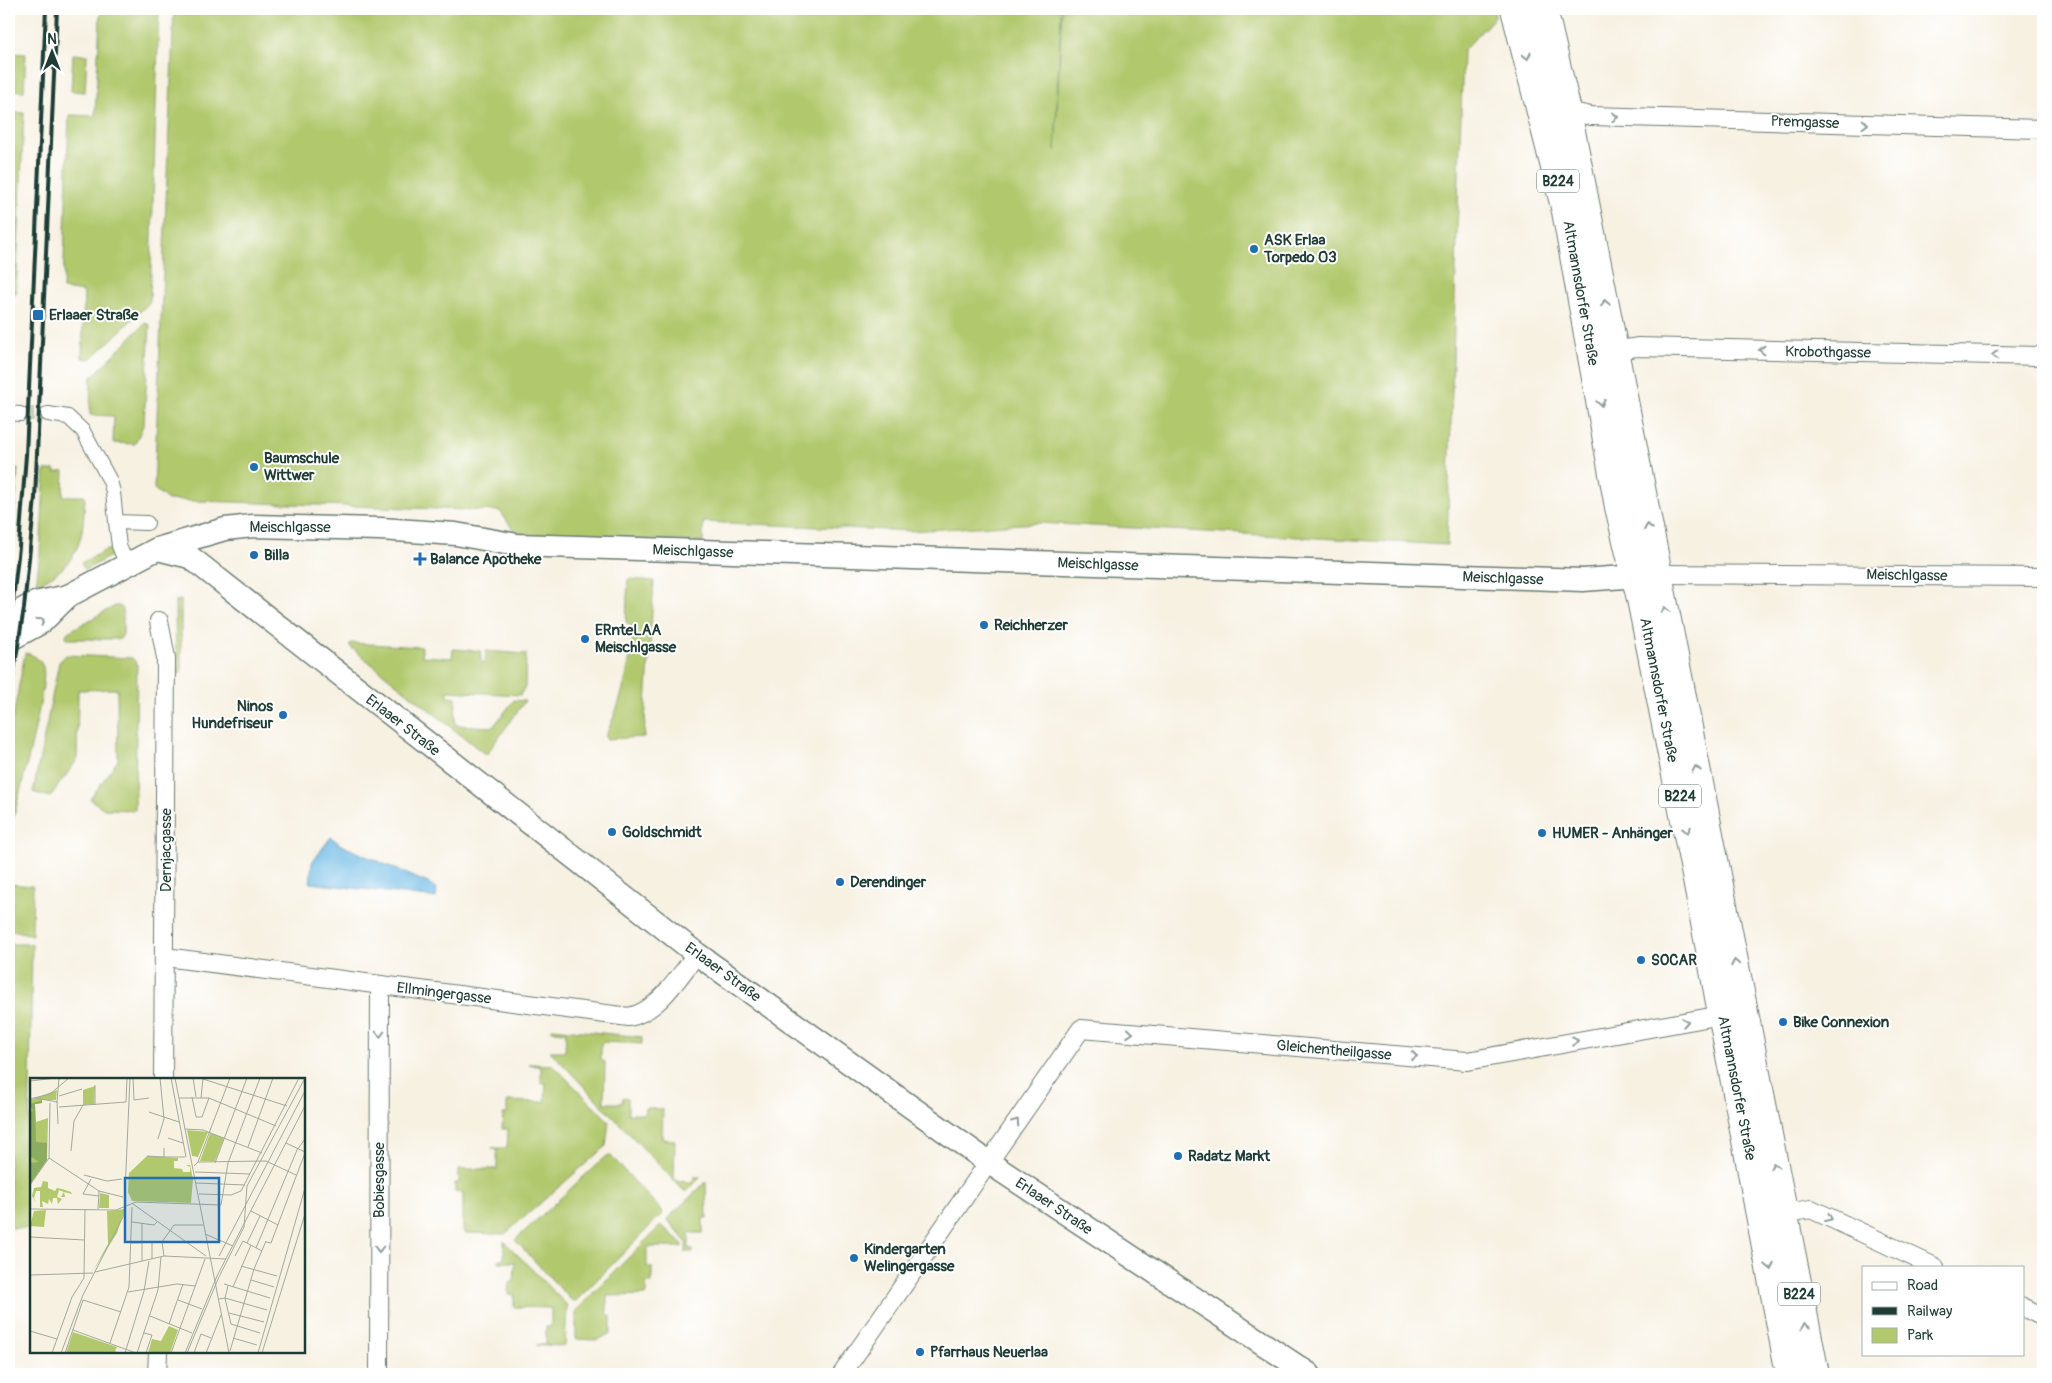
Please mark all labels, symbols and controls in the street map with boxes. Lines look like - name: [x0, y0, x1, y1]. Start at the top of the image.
- north arrow: [28, 28, 78, 78]
- text: N: [47, 31, 57, 48]
- one-way arrow: [1521, 52, 1532, 61]
- one-way arrow: [1612, 112, 1619, 122]
- street label: Premgasse: [1770, 112, 1840, 133]
- one-way arrow: [1862, 119, 1869, 129]
- road number: B224: [1537, 170, 1579, 192]
- street label: Altmannsdorfer Straße: [1558, 219, 1603, 368]
- place label: ASK Erlaa Torpedo 03: [1263, 231, 1337, 267]
- marker: ASK Erlaa Torpedo 03: [1248, 243, 1260, 255]
- one-way arrow: [1600, 299, 1610, 308]
- place label: Erlaaer Straße: [49, 306, 139, 325]
- marker: Erlaaer Straße: [31, 308, 45, 322]
- street label: Krobothgasse: [1785, 342, 1872, 363]
- one-way arrow: [1758, 345, 1766, 355]
- one-way arrow: [1990, 350, 1998, 361]
- one-way arrow: [1595, 399, 1605, 408]
- place label: Baumschule Wittwer: [264, 449, 340, 485]
- marker: Baumschule Wittwer: [248, 461, 260, 473]
- street label: Meischlgasse: [249, 518, 331, 537]
- one-way arrow: [1643, 522, 1654, 531]
- street label: Meischlgasse: [652, 541, 734, 562]
- place label: Billa: [264, 546, 289, 565]
- marker: Billa: [248, 549, 260, 561]
- place label: Balance Apotheke: [430, 550, 542, 569]
- marker: Balance Apotheke: [414, 553, 426, 565]
- street label: Meischlgasse: [1057, 554, 1139, 575]
- street label: Meischlgasse: [1866, 565, 1948, 586]
- street label: Meischlgasse: [1462, 568, 1544, 589]
- one-way arrow: [1661, 605, 1671, 614]
- place label: Reichherzer: [994, 616, 1068, 635]
- street label: Altmannsdorfer Straße: [1635, 616, 1682, 765]
- one-way arrow: [35, 618, 45, 627]
- marker: Reichherzer: [978, 619, 990, 631]
- place label: ERnteLAA Meischlgasse: [595, 621, 677, 657]
- marker: ERnteLAA Meischlgasse: [579, 633, 591, 645]
- street label: Erlaaer Straße: [362, 690, 444, 761]
- place label: Ninos Hundefriseur: [191, 697, 274, 733]
- marker: Ninos Hundefriseur: [277, 709, 289, 721]
- one-way arrow: [1691, 765, 1702, 774]
- road number: B224: [1659, 784, 1701, 808]
- street label: Dernjacgasse: [157, 807, 176, 892]
- place label: Goldschmidt: [622, 823, 703, 842]
- place label: HUMER - Anhänger: [1552, 824, 1673, 843]
- marker: Goldschmidt: [606, 826, 618, 838]
- one-way arrow: [1681, 826, 1692, 835]
- marker: HUMER - Anhänger: [1536, 827, 1548, 839]
- place label: Derendinger: [850, 873, 927, 892]
- marker: Derendinger: [834, 876, 846, 888]
- street label: Erlaaer Straße: [681, 938, 765, 1007]
- place label: SOCAR: [1651, 951, 1697, 970]
- marker: SOCAR: [1635, 954, 1647, 966]
- one-way arrow: [1730, 959, 1740, 968]
- street label: Ellmingergasse: [396, 978, 493, 1009]
- place label: Bike Connexion: [1793, 1013, 1890, 1032]
- street label: Altmannsdorfer Straße: [1713, 1014, 1760, 1163]
- marker: Bike Connexion: [1777, 1016, 1789, 1028]
- one-way arrow: [1680, 1017, 1689, 1027]
- one-way arrow: [1126, 1027, 1134, 1038]
- one-way arrow: [375, 1030, 385, 1038]
- street label: Gleichentheilgasse: [1276, 1036, 1393, 1065]
- one-way arrow: [1570, 1037, 1579, 1047]
- one-way arrow: [1410, 1051, 1418, 1062]
- inset map: [30, 1078, 305, 1353]
- one-way arrow: [1010, 1118, 1019, 1128]
- street label: Bobiesgasse: [370, 1141, 389, 1218]
- place label: Radatz Markt: [1188, 1147, 1271, 1166]
- marker: Radatz Markt: [1172, 1150, 1184, 1162]
- one-way arrow: [1769, 1161, 1779, 1170]
- street label: Erlaaer Straße: [1011, 1174, 1097, 1240]
- one-way arrow: [1824, 1211, 1833, 1222]
- place label: Kindergarten Welingergasse: [864, 1240, 955, 1276]
- one-way arrow: [374, 1246, 384, 1253]
- marker: Kindergarten Welingergasse: [848, 1252, 860, 1264]
- one-way arrow: [1764, 1261, 1774, 1270]
- legend: [1862, 1266, 2024, 1356]
- text: Road: [1907, 1276, 1938, 1295]
- road number: B224: [1778, 1282, 1820, 1306]
- text: Railway: [1907, 1302, 1953, 1321]
- one-way arrow: [1801, 1322, 1811, 1331]
- text: Park: [1907, 1326, 1934, 1345]
- place label: Pfarrhaus Neuerlaa: [930, 1343, 1048, 1362]
- marker: Pfarrhaus Neuerlaa: [914, 1346, 926, 1358]

